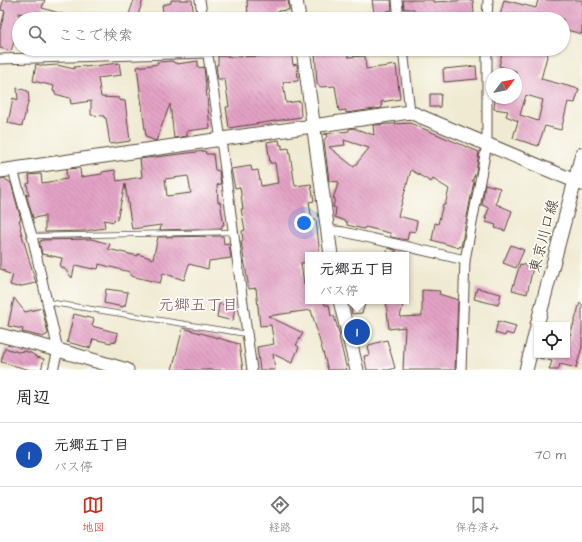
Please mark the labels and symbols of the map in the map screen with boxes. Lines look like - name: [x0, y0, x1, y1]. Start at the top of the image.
- north arrow: [486, 68, 522, 104]
- street label: 東京川口線: [524, 197, 564, 275]
- your location: [294, 213, 314, 233]
- district label: 元郷五丁目: [158, 294, 238, 316]
- pin: 1: [344, 317, 370, 347]

